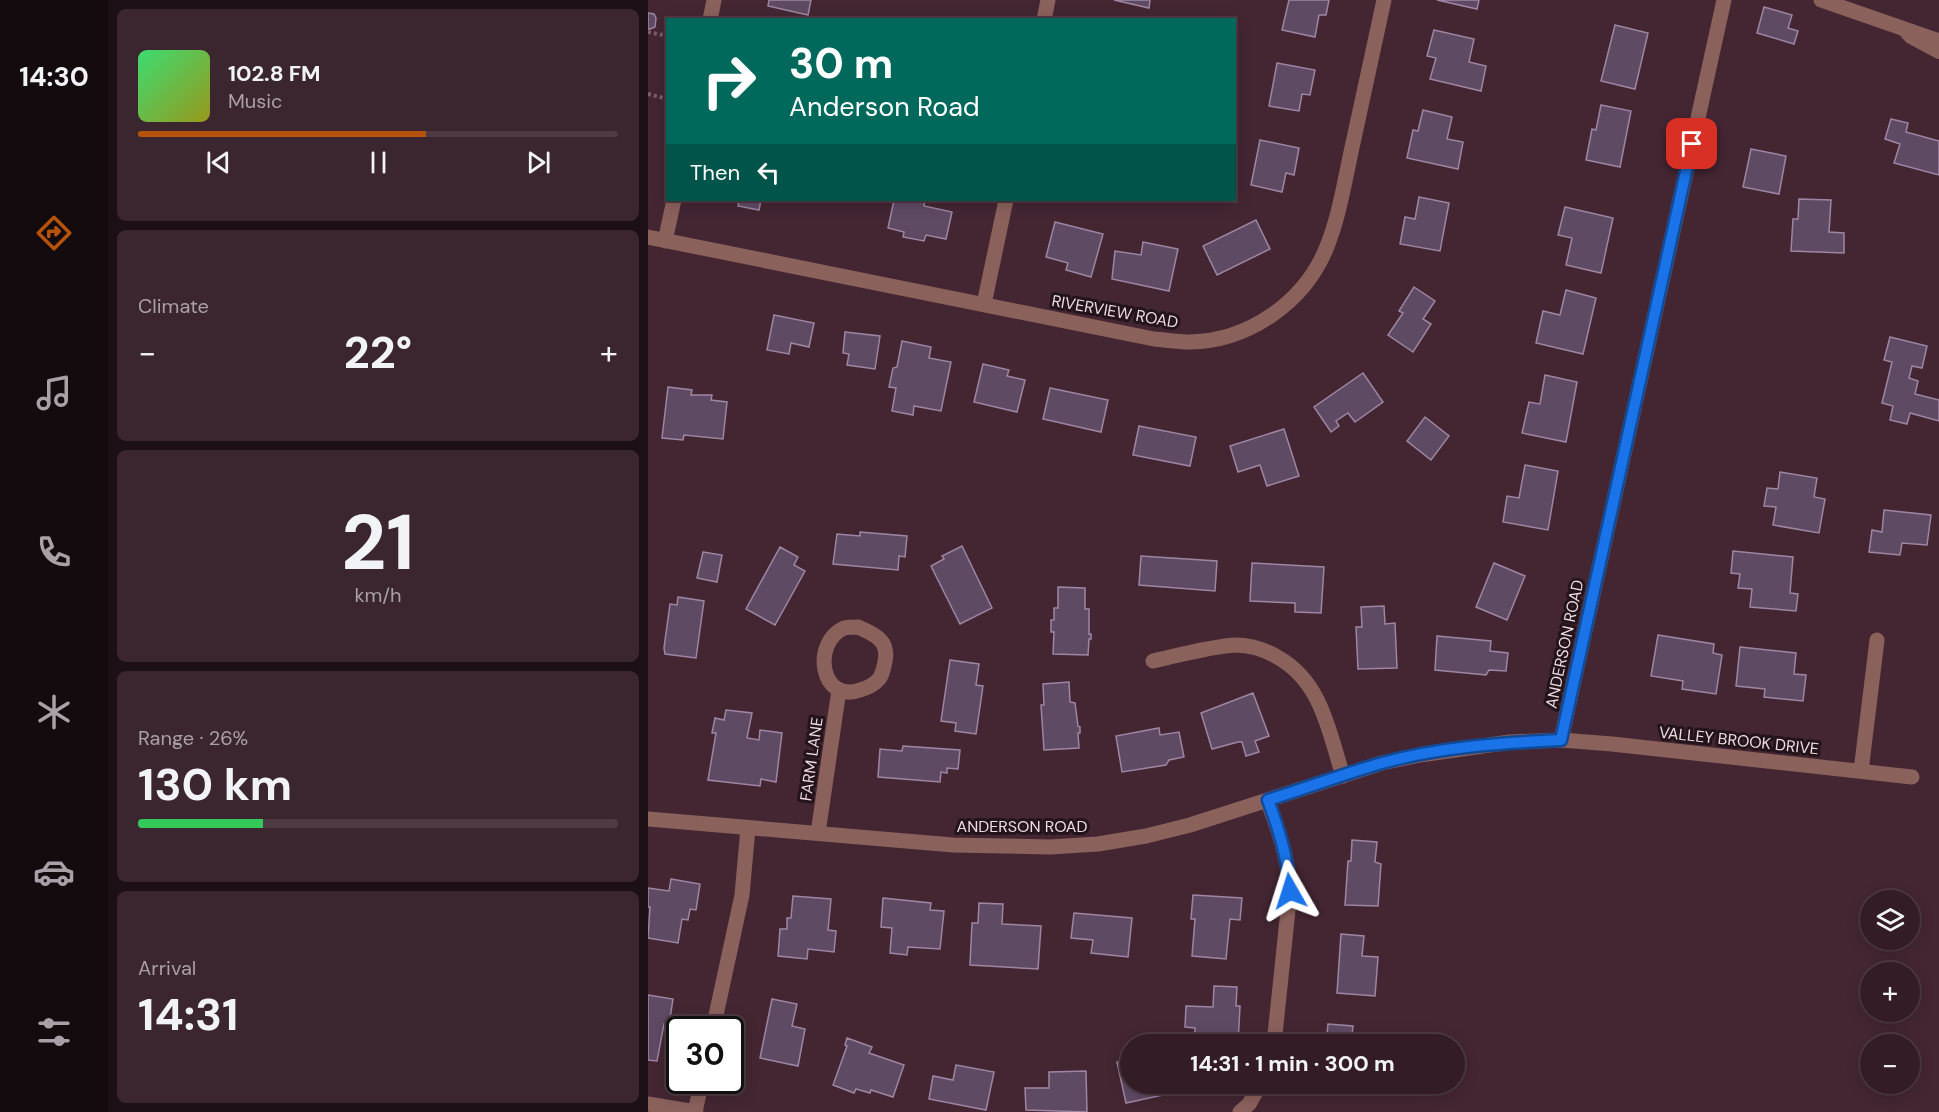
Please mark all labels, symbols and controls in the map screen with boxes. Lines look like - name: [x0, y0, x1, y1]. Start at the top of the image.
- text: 30 m: [789, 36, 893, 91]
- icon: right: [690, 42, 768, 120]
- text: 14:30: [19, 59, 89, 94]
- text: 102.8 FM: [228, 59, 320, 88]
- text: Music: [228, 88, 283, 114]
- text: Anderson Road: [789, 89, 980, 124]
- pin: [1666, 118, 1717, 169]
- icon: arrive: [1675, 127, 1708, 160]
- icon: previous: [202, 146, 235, 179]
- icon: pause: [362, 146, 395, 179]
- icon: next: [522, 146, 555, 179]
- icon: left: [752, 156, 785, 189]
- text: Then: [690, 158, 740, 187]
- icon: directions: [33, 212, 75, 254]
- street label: RIVERVIEW ROAD: [1050, 290, 1180, 333]
- text: Climate: [138, 293, 209, 319]
- text: 22°: [344, 323, 412, 382]
- text: −: [138, 331, 156, 374]
- text: +: [600, 331, 618, 374]
- icon: music: [33, 372, 75, 414]
- text: 21: [341, 492, 415, 593]
- icon: phone: [33, 531, 75, 573]
- street label: ANDERSON ROAD: [1541, 578, 1588, 710]
- text: km/h: [354, 582, 402, 608]
- icon: climate: [33, 691, 75, 733]
- street label: FARM LANE: [795, 716, 828, 802]
- street label: VALLEY BROOK DRIVE: [1658, 722, 1820, 759]
- text: Range · 26%: [138, 725, 248, 751]
- text: 130 km: [138, 755, 292, 814]
- street label: ANDERSON ROAD: [957, 816, 1087, 837]
- icon: car: [33, 851, 75, 893]
- position arrow: [1258, 859, 1322, 923]
- map controls: [1860, 890, 1920, 1094]
- button: layers: [1860, 890, 1920, 950]
- text: Arrival: [138, 955, 196, 981]
- button: +: [1860, 962, 1920, 1022]
- text: 14:31: [138, 985, 238, 1044]
- icon: filters: [33, 1011, 75, 1053]
- speed limit sign: 30: [666, 1016, 744, 1094]
- button: −: [1860, 1034, 1920, 1094]
- text: 14:31 · 1 min · 300 m: [1190, 1049, 1395, 1078]

